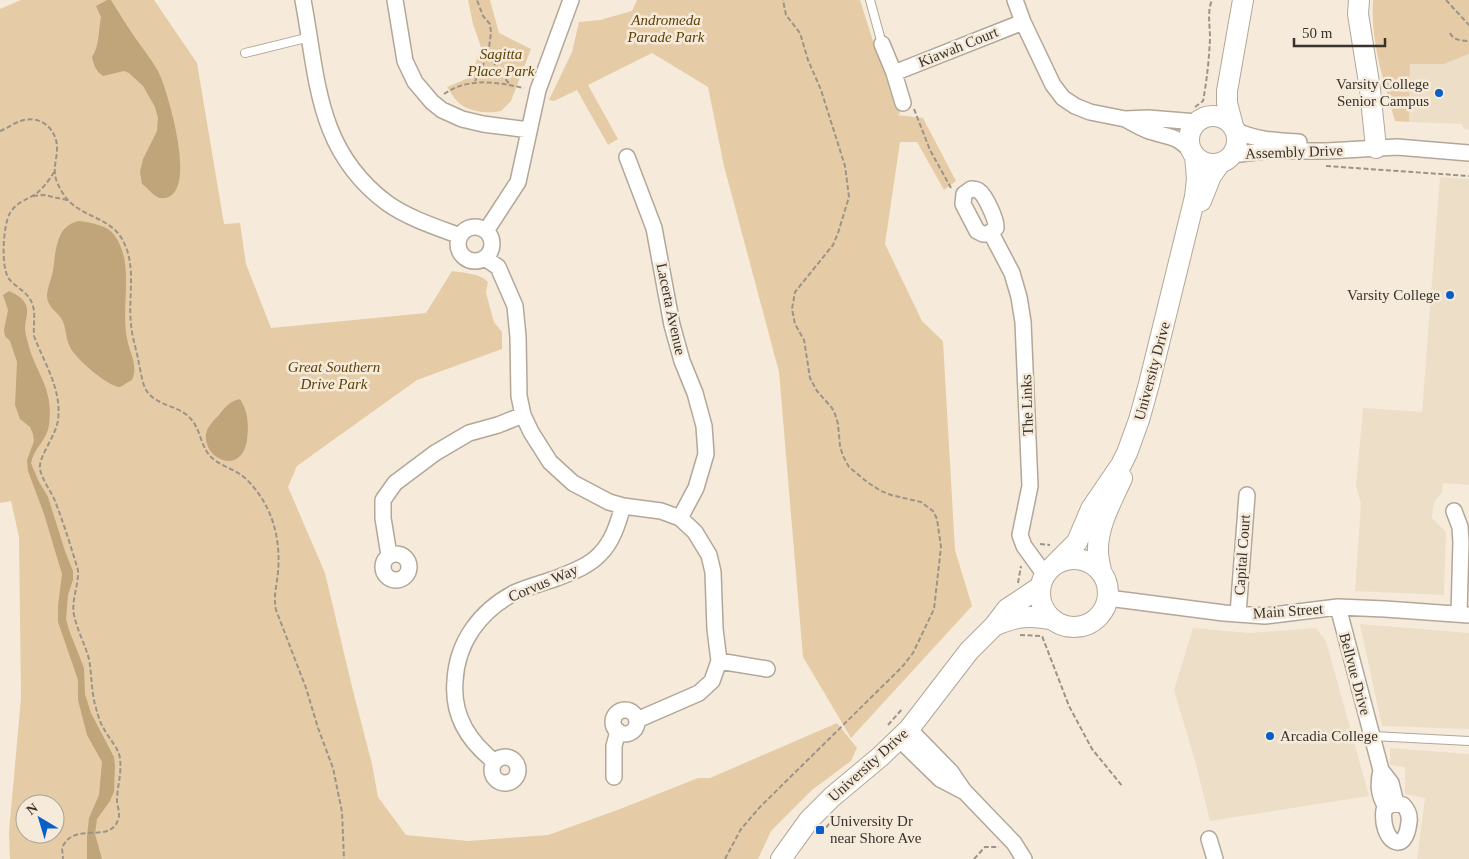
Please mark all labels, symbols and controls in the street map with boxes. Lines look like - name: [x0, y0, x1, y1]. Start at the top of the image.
- park label: Andromeda Parade Park: [626, 12, 705, 45]
- scale bar: [1294, 15, 1385, 47]
- street label: Kiawah Court: [916, 23, 1001, 70]
- text: 50 m: [1302, 25, 1333, 41]
- park label: Sagitta Place Park: [466, 46, 535, 79]
- place label: Varsity College Senior Campus: [1336, 76, 1429, 109]
- marker: Varsity College Senior Campus: [1433, 87, 1445, 99]
- street label: Assembly Drive: [1245, 142, 1344, 162]
- street label: Lacerta Avenue: [653, 262, 689, 357]
- place label: Varsity College: [1347, 287, 1440, 303]
- marker: Varsity College: [1444, 289, 1456, 301]
- street label: University Drive: [1131, 320, 1173, 422]
- park label: Great Southern Drive Park: [288, 359, 380, 392]
- street label: The Links: [1018, 374, 1036, 436]
- street label: Capital Court: [1231, 513, 1253, 596]
- street label: Corvus Way: [506, 561, 581, 605]
- street label: Main Street: [1252, 601, 1325, 621]
- street label: Bellvue Drive: [1336, 631, 1374, 717]
- street label: University Drive: [825, 725, 911, 805]
- place label: Arcadia College: [1280, 728, 1378, 744]
- marker: Arcadia College: [1264, 730, 1276, 742]
- north arrow: [15, 794, 65, 844]
- text: N: [24, 800, 41, 818]
- place label: University Dr near Shore Ave: [830, 813, 922, 846]
- marker: University Dr near Shore Ave: [814, 824, 826, 836]

